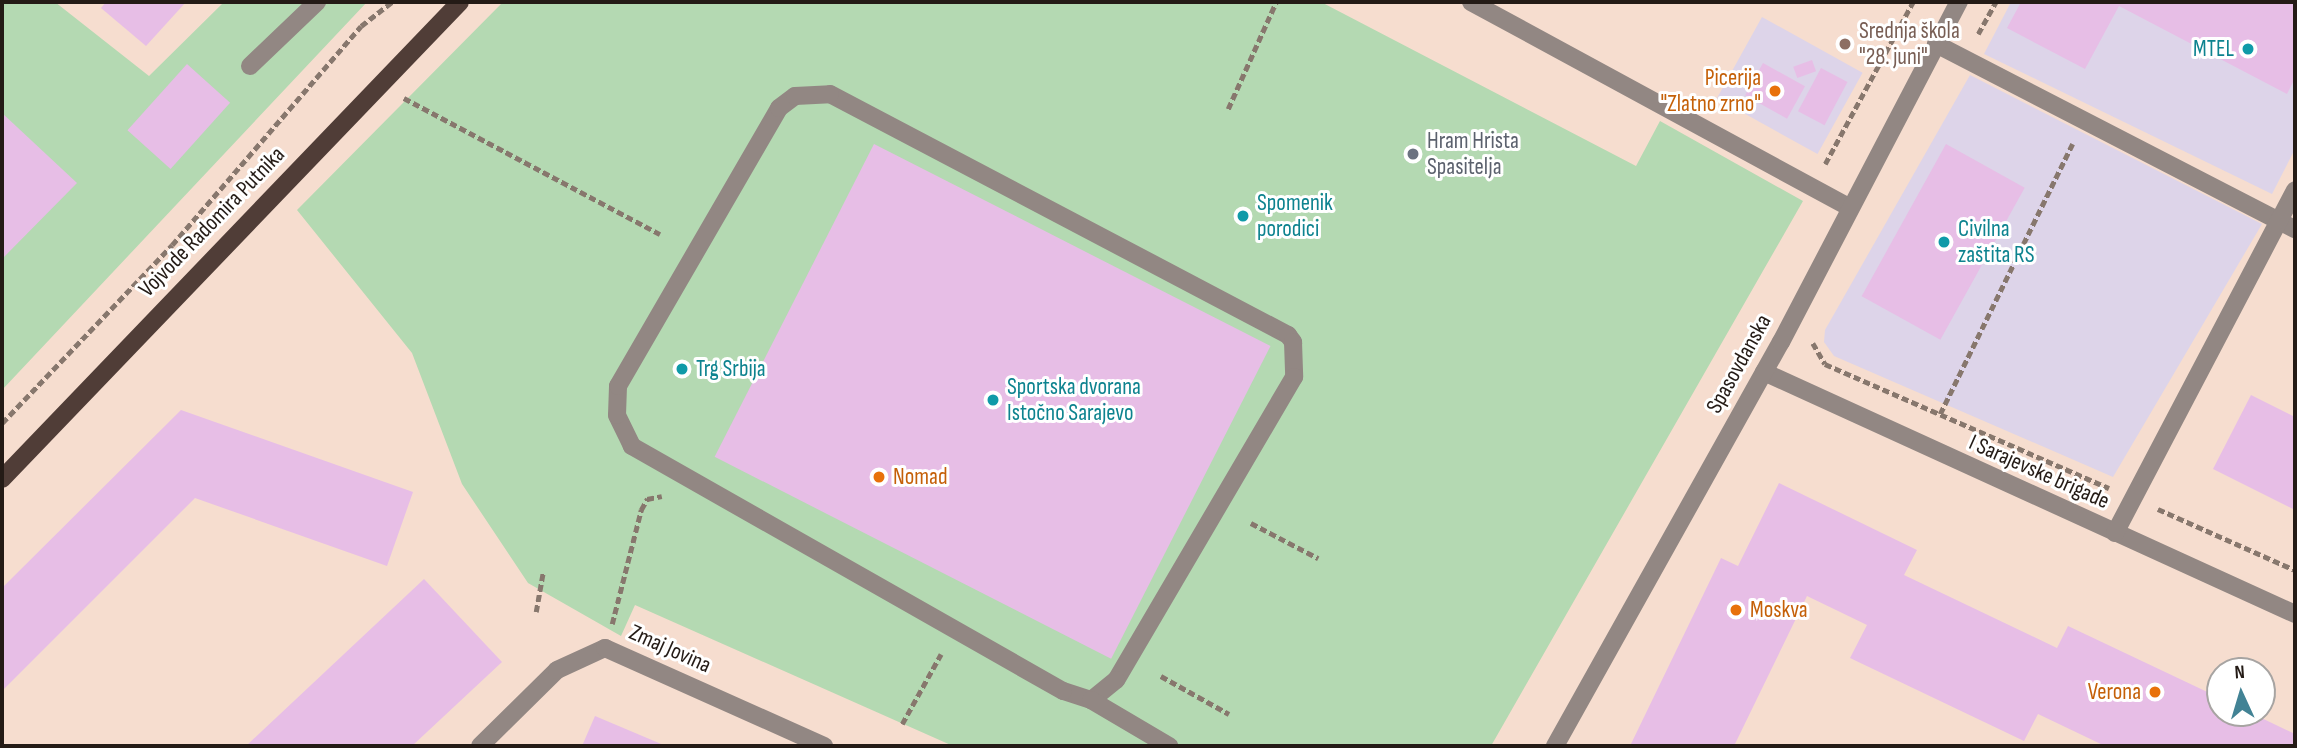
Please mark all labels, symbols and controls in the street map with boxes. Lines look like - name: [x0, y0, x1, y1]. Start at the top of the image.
- place label: Srednja škola "28. juni": [1859, 17, 1960, 71]
- place label: MTEL: [2193, 35, 2234, 63]
- marker: Srednja škola "28. juni": [1837, 36, 1853, 52]
- marker: MTEL: [2240, 41, 2256, 57]
- place label: Picerija "Zlatno zrno": [1661, 64, 1761, 118]
- marker: Picerija "Zlatno zrno": [1767, 83, 1783, 99]
- place label: Hram Hrista Spasitelja: [1427, 127, 1519, 181]
- street label: Vojvode Radomira Putnika: [133, 141, 291, 303]
- marker: Hram Hrista Spasitelja: [1405, 146, 1421, 162]
- place label: Spomenik porodici: [1257, 189, 1333, 243]
- marker: Spomenik porodici: [1235, 208, 1251, 224]
- place label: Civilna zaštita RS: [1958, 215, 2035, 269]
- marker: Civilna zaštita RS: [1936, 234, 1952, 250]
- street label: Spasovdanska: [1701, 310, 1777, 418]
- place label: Trg Srbija: [696, 355, 766, 383]
- marker: Trg Srbija: [674, 361, 690, 377]
- place label: Sportska dvorana Istočno Sarajevo: [1007, 373, 1141, 427]
- marker: Sportska dvorana Istočno Sarajevo: [985, 392, 1001, 408]
- street label: I Sarajevske brigade: [1965, 429, 2113, 515]
- place label: Nomad: [893, 463, 947, 491]
- marker: Nomad: [871, 469, 887, 485]
- place label: Moskva: [1750, 596, 1808, 624]
- marker: Moskva: [1728, 602, 1744, 618]
- street label: Zmaj Jovina: [625, 619, 715, 679]
- north arrow: [2206, 657, 2276, 727]
- text: N: [2234, 661, 2246, 684]
- place label: Verona: [2088, 678, 2141, 706]
- marker: Verona: [2147, 684, 2163, 700]

